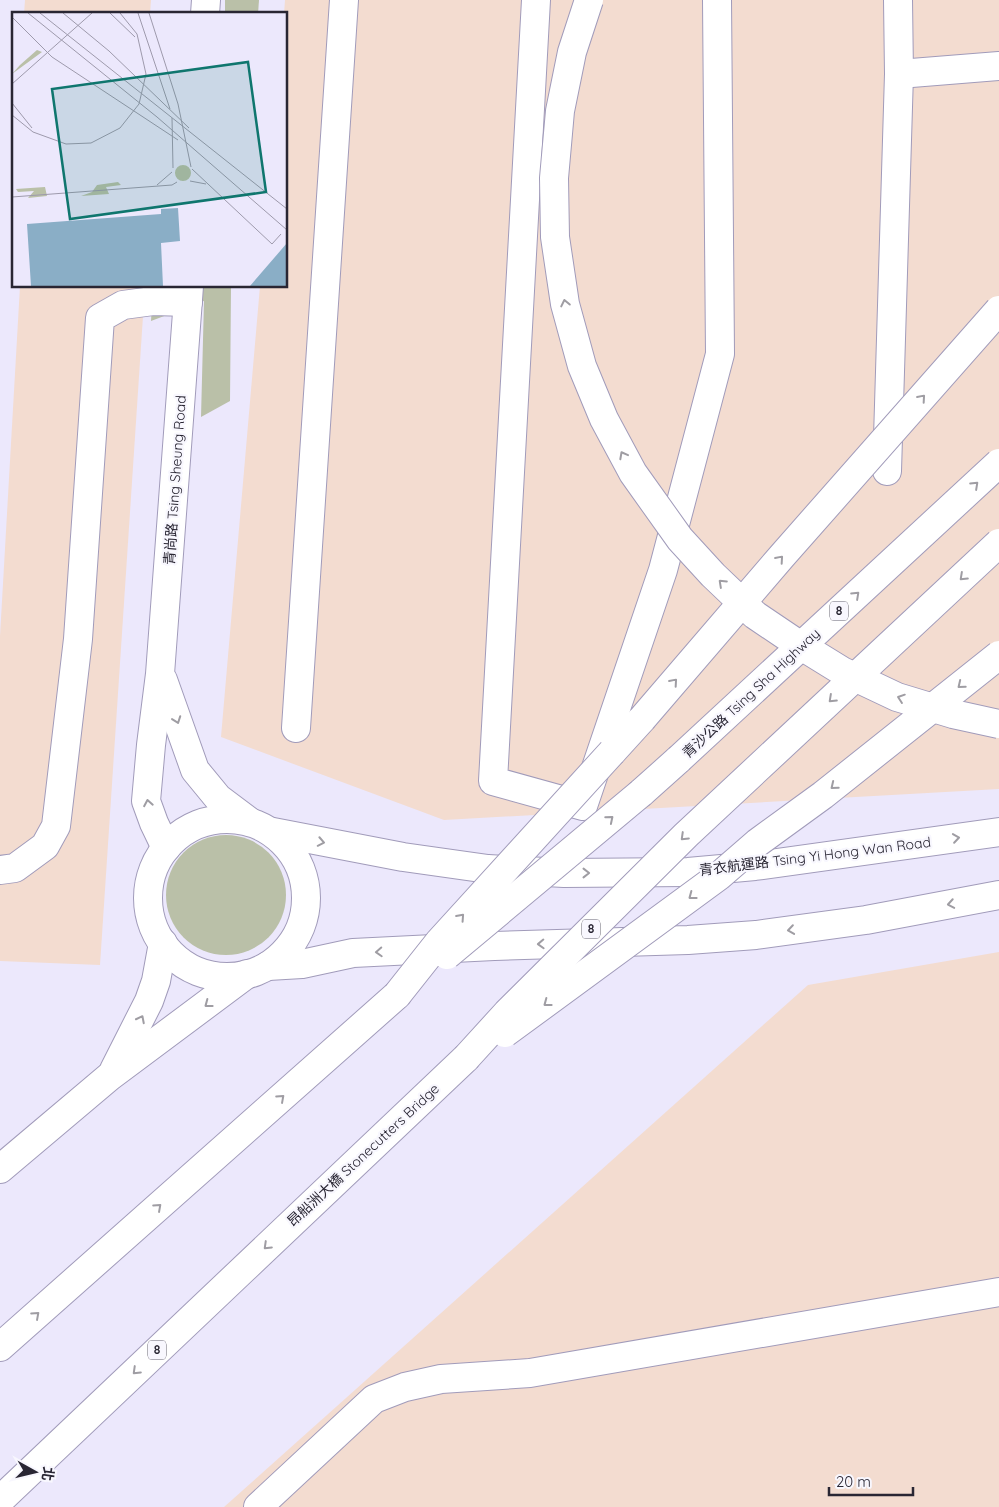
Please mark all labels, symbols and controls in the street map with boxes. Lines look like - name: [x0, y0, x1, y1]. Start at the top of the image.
- inset map: [12, 12, 288, 288]
- one-way arrow: [561, 299, 571, 308]
- one-way arrow: [916, 394, 925, 403]
- street label: 青尚路 Tsing Sheung Road: [160, 395, 190, 565]
- one-way arrow: [619, 451, 629, 460]
- one-way arrow: [970, 482, 979, 491]
- one-way arrow: [774, 556, 782, 565]
- one-way arrow: [960, 571, 969, 580]
- one-way arrow: [718, 580, 727, 589]
- one-way arrow: [851, 592, 860, 601]
- road number: 8: [830, 602, 848, 620]
- street label: 青沙公路 Tsing Sha Highway: [678, 624, 824, 762]
- one-way arrow: [668, 679, 677, 688]
- one-way arrow: [958, 680, 967, 688]
- one-way arrow: [828, 693, 837, 702]
- one-way arrow: [897, 694, 906, 704]
- one-way arrow: [171, 715, 181, 723]
- one-way arrow: [831, 781, 840, 789]
- one-way arrow: [144, 798, 154, 807]
- one-way arrow: [604, 817, 613, 825]
- one-way arrow: [681, 831, 690, 840]
- street label: 青衣航運路 Tsing Yi Hong Wan Road: [698, 833, 932, 879]
- one-way arrow: [952, 833, 960, 843]
- one-way arrow: [316, 836, 325, 846]
- one-way arrow: [582, 868, 590, 878]
- one-way arrow: [689, 890, 698, 898]
- one-way arrow: [947, 899, 955, 909]
- one-way arrow: [456, 914, 465, 923]
- road number: 8: [582, 920, 600, 939]
- one-way arrow: [786, 924, 794, 935]
- one-way arrow: [537, 939, 545, 949]
- one-way arrow: [375, 946, 383, 957]
- one-way arrow: [544, 997, 553, 1005]
- one-way arrow: [205, 998, 214, 1006]
- one-way arrow: [134, 1015, 145, 1024]
- street label: 昂船洲大橋 Stonecutters Bridge: [283, 1080, 443, 1230]
- one-way arrow: [275, 1095, 284, 1104]
- one-way arrow: [152, 1204, 161, 1213]
- one-way arrow: [263, 1240, 272, 1249]
- one-way arrow: [31, 1312, 40, 1321]
- road number: 8: [148, 1340, 166, 1360]
- one-way arrow: [133, 1365, 142, 1374]
- north arrow: [10, 1447, 60, 1497]
- scale bar: [829, 1464, 913, 1496]
- text: 北: [38, 1466, 58, 1482]
- text: 20 m: [836, 1472, 871, 1491]

